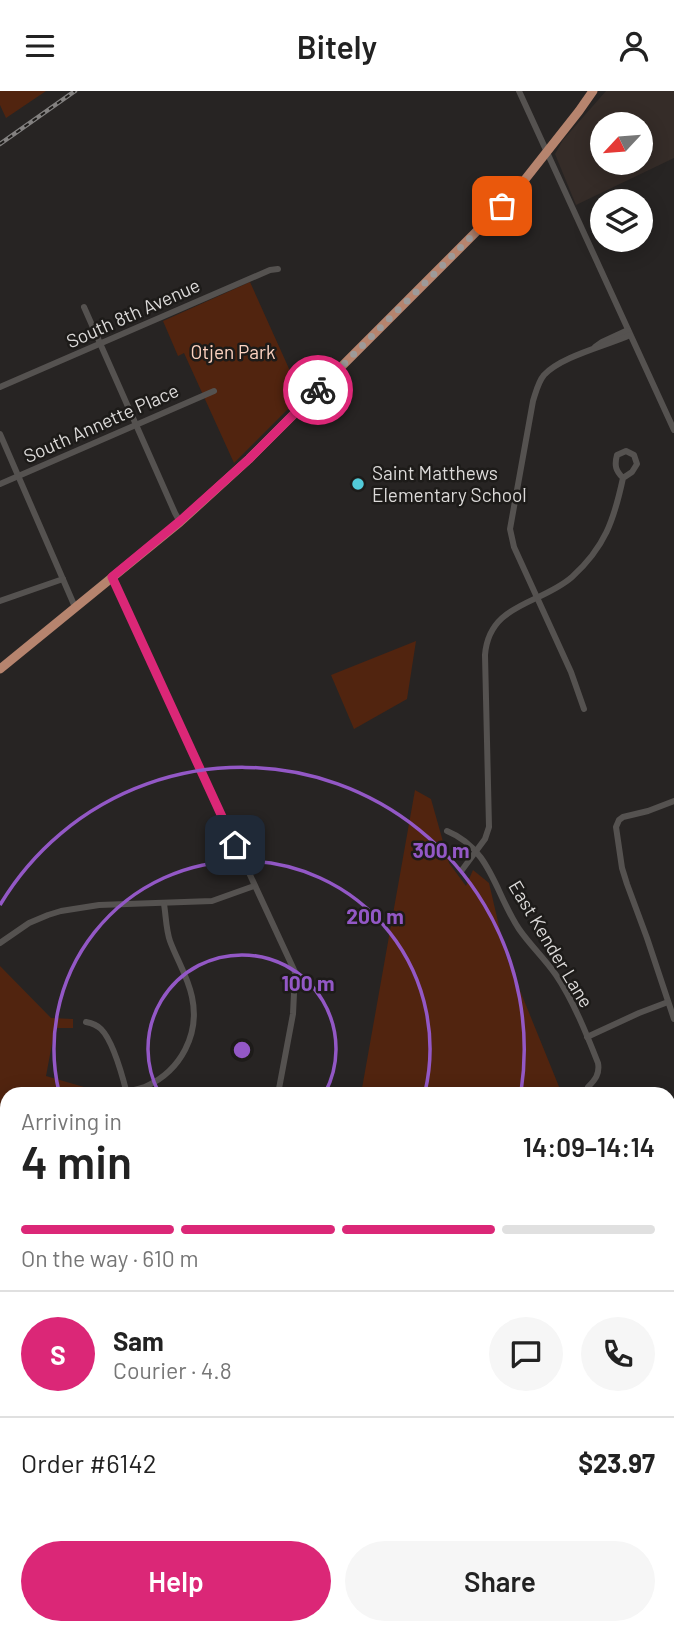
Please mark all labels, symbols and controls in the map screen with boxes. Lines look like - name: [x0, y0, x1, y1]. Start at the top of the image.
- icon: menu: [21, 27, 59, 65]
- text: Bitely: [297, 27, 377, 65]
- icon: person: [615, 27, 653, 65]
- north arrow: [590, 112, 653, 175]
- map controls: [590, 112, 653, 252]
- pin: [472, 176, 532, 236]
- icon: bag: [483, 187, 521, 225]
- button: layers: [590, 189, 653, 252]
- street label: South 8th Avenue: [62, 273, 203, 352]
- park label: Otjen Park: [191, 340, 275, 363]
- courier: [283, 355, 353, 425]
- icon: bike: [299, 371, 337, 409]
- street label: South Annette Place: [20, 378, 182, 467]
- place label: Saint Matthews Elementary School: [372, 461, 527, 506]
- marker: Saint Matthews Elementary School: [350, 476, 366, 492]
- pin: [205, 815, 265, 875]
- icon: home: [216, 826, 254, 864]
- text: 300 m: [412, 837, 470, 862]
- street label: East Kender Lane: [504, 876, 599, 1012]
- text: 200 m: [346, 903, 404, 928]
- text: 100 m: [281, 970, 335, 995]
- centre of rings: [230, 1038, 254, 1062]
- text: Arriving in: [21, 1107, 122, 1135]
- text: 14:09–14:14: [523, 1131, 655, 1162]
- text: 4 min: [21, 1133, 132, 1188]
- text: On the way · 610 m: [21, 1244, 198, 1272]
- button: chat: [489, 1317, 563, 1391]
- button: phone: [581, 1317, 655, 1391]
- text: Sam: [113, 1325, 164, 1356]
- text: S: [50, 1339, 66, 1370]
- text: Courier · 4.8: [113, 1356, 232, 1384]
- text: Order #6142: [21, 1447, 157, 1478]
- text: $23.97: [578, 1447, 655, 1478]
- button: Help: [21, 1541, 331, 1621]
- button: Share: [345, 1541, 655, 1621]

